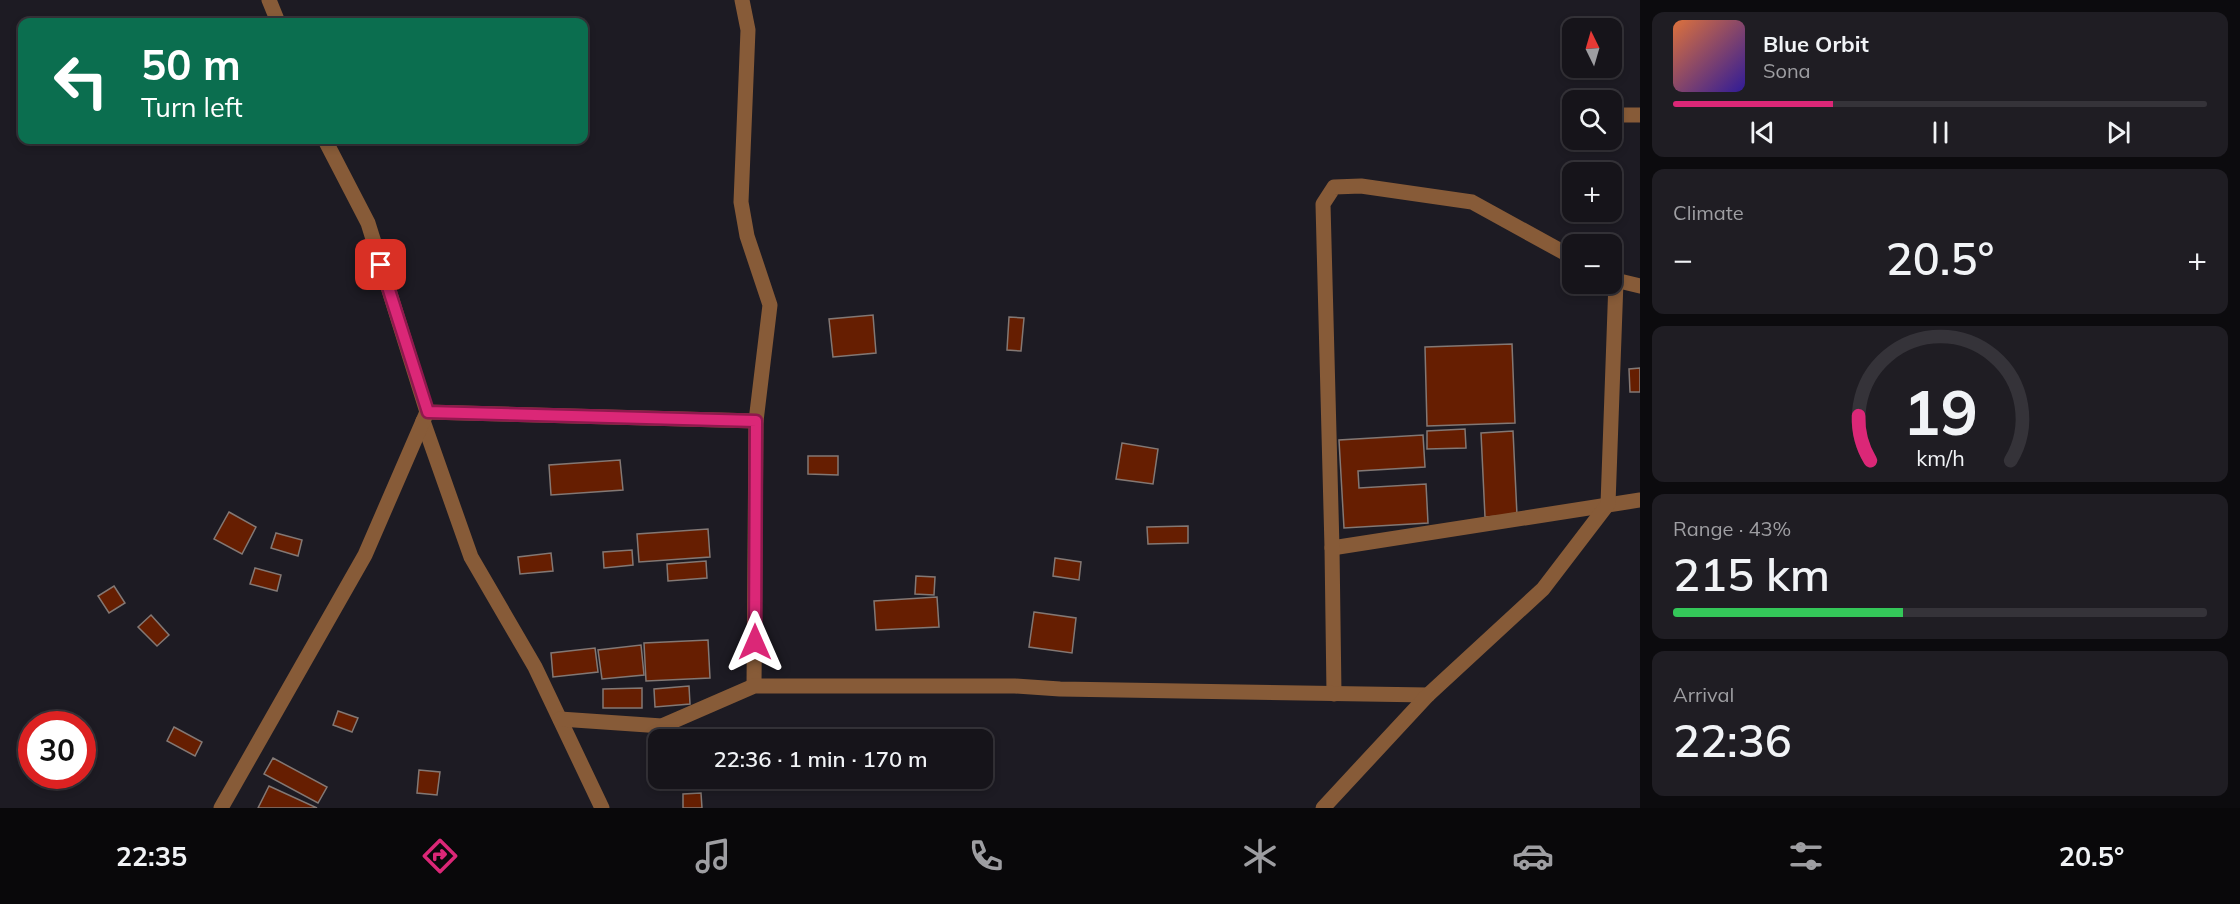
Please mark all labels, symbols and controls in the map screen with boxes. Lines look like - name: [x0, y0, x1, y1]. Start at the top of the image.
- north arrow: [1562, 18, 1622, 78]
- map controls: [1562, 18, 1622, 294]
- text: Blue Orbit: [1763, 30, 1869, 58]
- text: 50 m: [141, 38, 241, 91]
- icon: left: [42, 42, 120, 120]
- text: Sona: [1763, 58, 1811, 83]
- text: Turn left: [141, 90, 243, 124]
- button: search: [1562, 90, 1622, 150]
- icon: previous: [1746, 116, 1779, 149]
- icon: pause: [1924, 116, 1957, 149]
- icon: next: [2102, 116, 2135, 149]
- button: +: [1562, 162, 1622, 222]
- text: Climate: [1673, 200, 1744, 225]
- text: 20.5°: [1886, 230, 1994, 286]
- button: −: [1562, 234, 1622, 294]
- text: −: [1673, 238, 1693, 279]
- text: +: [2187, 238, 2207, 279]
- pin: [355, 239, 406, 290]
- icon: arrive: [364, 248, 397, 281]
- text: 19: [1903, 372, 1977, 451]
- text: km/h: [1916, 444, 1964, 471]
- text: Range · 43%: [1673, 516, 1791, 541]
- text: 215 km: [1673, 546, 1830, 602]
- position arrow: [723, 610, 787, 674]
- text: Arrival: [1673, 682, 1734, 707]
- speed limit sign: 30: [18, 711, 96, 789]
- text: 22:36: [1673, 712, 1792, 768]
- text: 22:36 · 1 min · 170 m: [713, 745, 928, 773]
- icon: directions: [419, 835, 461, 877]
- icon: music: [692, 835, 734, 877]
- icon: phone: [965, 835, 1007, 877]
- icon: climate: [1239, 835, 1281, 877]
- icon: car: [1512, 835, 1554, 877]
- icon: filters: [1785, 835, 1827, 877]
- text: 22:35: [116, 839, 187, 873]
- text: 20.5°: [2059, 839, 2124, 873]

